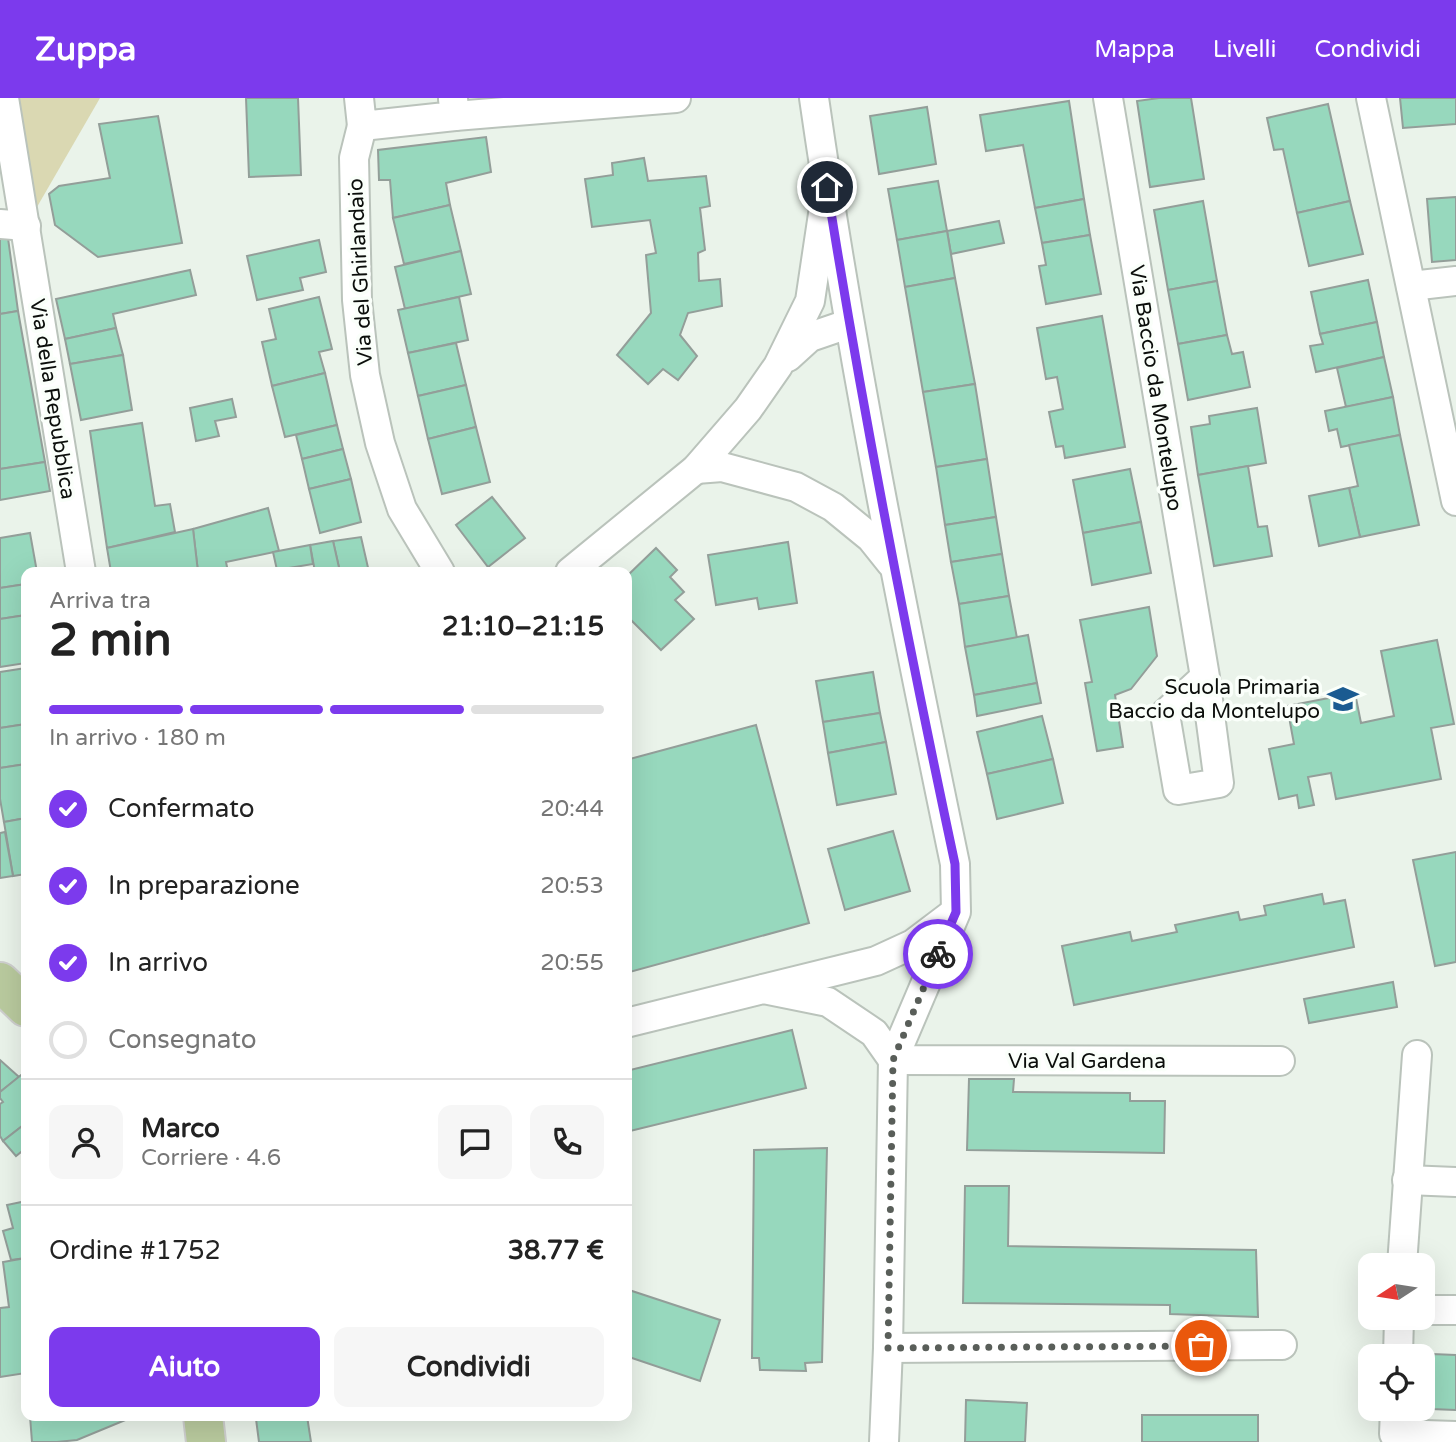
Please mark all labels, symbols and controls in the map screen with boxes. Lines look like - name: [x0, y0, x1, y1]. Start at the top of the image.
- text: Zuppa: [35, 30, 136, 69]
- text: Mappa: [1094, 35, 1175, 64]
- text: Livelli: [1213, 35, 1277, 64]
- text: Condividi: [1315, 35, 1421, 64]
- pin: [797, 157, 857, 217]
- icon: home: [808, 168, 846, 206]
- street label: Via del Ghirlandaio: [343, 178, 378, 366]
- street label: Via Baccio da Montelupo: [1124, 263, 1187, 513]
- street label: Via della Repubblica: [24, 297, 81, 501]
- text: Arriva tra: [49, 587, 151, 615]
- text: 21:10–21:15: [442, 611, 604, 642]
- text: 2 min: [49, 613, 172, 668]
- place label: Scuola Primaria Baccio da Montelupo: [1108, 675, 1320, 724]
- school or university icon: Scuola Primaria Baccio da Montelupo: [1326, 682, 1360, 716]
- text: In arrivo · 180 m: [49, 724, 226, 752]
- icon: check: [49, 790, 87, 828]
- text: Confermato: [108, 793, 255, 824]
- text: 20:44: [540, 795, 604, 823]
- icon: check: [49, 867, 87, 905]
- text: In preparazione: [108, 870, 300, 901]
- text: 20:53: [540, 872, 604, 900]
- courier: [903, 919, 973, 989]
- icon: bike: [919, 935, 957, 973]
- icon: check: [49, 944, 87, 982]
- text: In arrivo: [108, 947, 208, 978]
- text: 20:55: [540, 949, 604, 977]
- text: Consegnato: [108, 1024, 257, 1055]
- street label: Via Val Gardena: [1008, 1049, 1166, 1074]
- button: person: [49, 1105, 123, 1179]
- button: chat: [438, 1105, 512, 1179]
- button: phone: [530, 1105, 604, 1179]
- text: Marco: [141, 1113, 220, 1144]
- text: Corriere · 4.6: [141, 1144, 281, 1172]
- text: Ordine #1752: [49, 1235, 221, 1266]
- text: 38.77 €: [508, 1235, 604, 1266]
- north arrow: [1358, 1253, 1435, 1330]
- map controls: [1358, 1253, 1435, 1421]
- pin: [1171, 1316, 1231, 1376]
- button: Aiuto: [49, 1327, 320, 1407]
- button: Condividi: [334, 1327, 604, 1407]
- icon: bag: [1182, 1327, 1220, 1365]
- button: locate: [1358, 1344, 1435, 1421]

